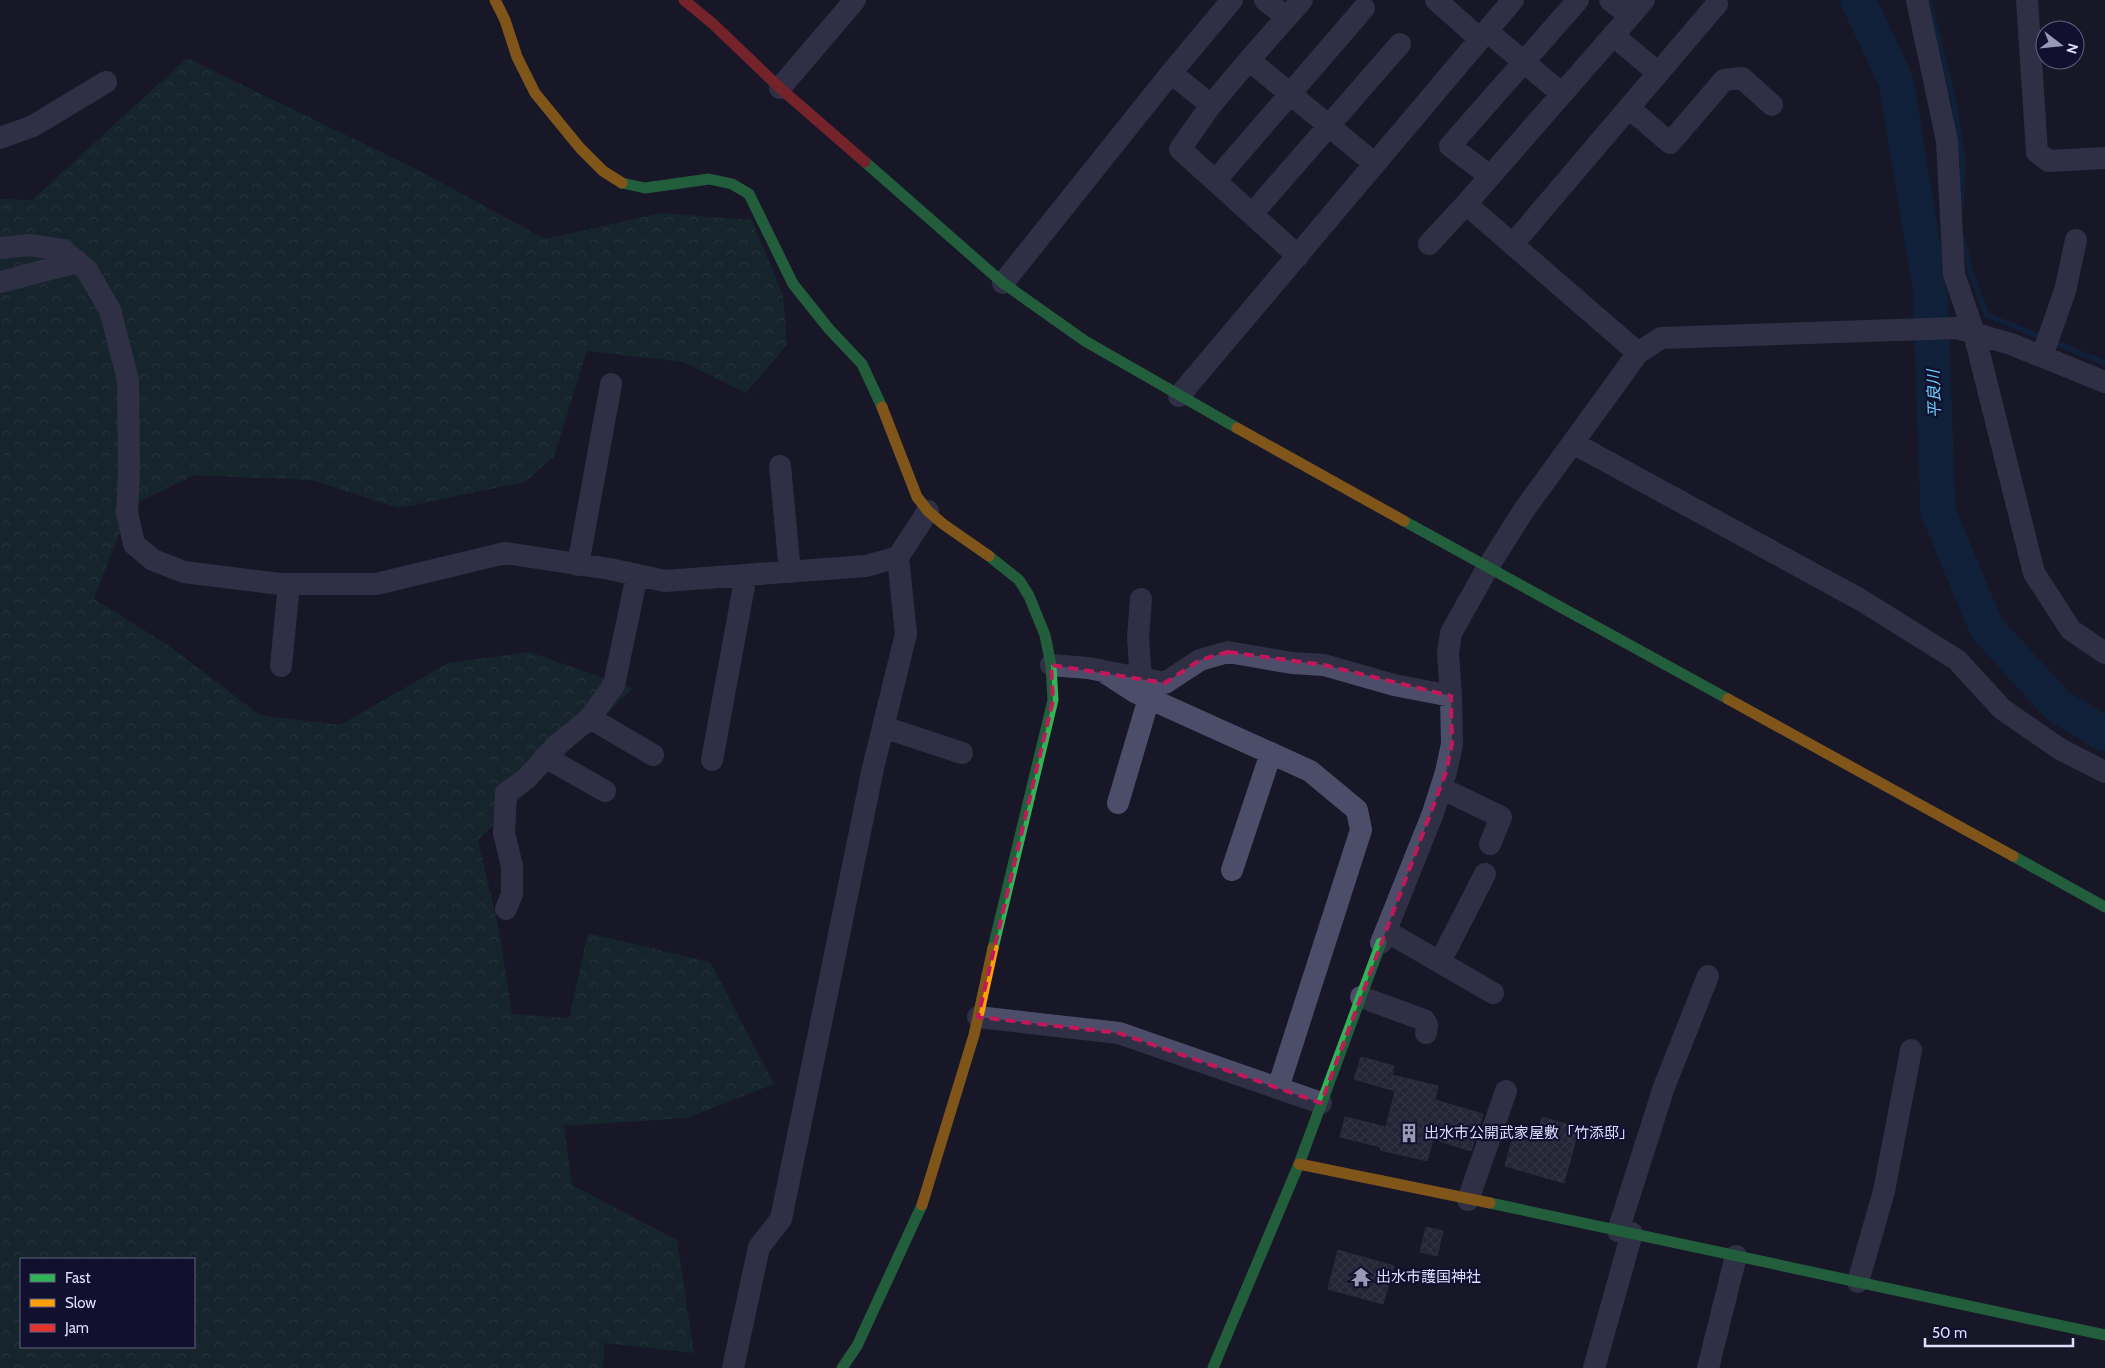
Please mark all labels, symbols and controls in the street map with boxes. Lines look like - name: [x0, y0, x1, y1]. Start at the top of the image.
- north arrow: [2035, 20, 2085, 70]
- text: N: [2062, 41, 2083, 56]
- water label: 平良川: [1924, 368, 1944, 418]
- building icon: 出水市公開武家屋敷「竹添邸」: [1398, 1122, 1420, 1144]
- place label: 出水市公開武家屋敷「竹添邸」: [1424, 1124, 1634, 1142]
- legend: [20, 1258, 195, 1348]
- temple icon: 出水市護国神社: [1350, 1266, 1372, 1288]
- place label: 出水市護国神社: [1376, 1268, 1481, 1286]
- text: Fast: [65, 1269, 90, 1287]
- text: Slow: [65, 1294, 96, 1312]
- scale bar: [1925, 1316, 2072, 1348]
- text: Jam: [64, 1319, 89, 1337]
- text: 50 m: [1932, 1324, 1967, 1342]

